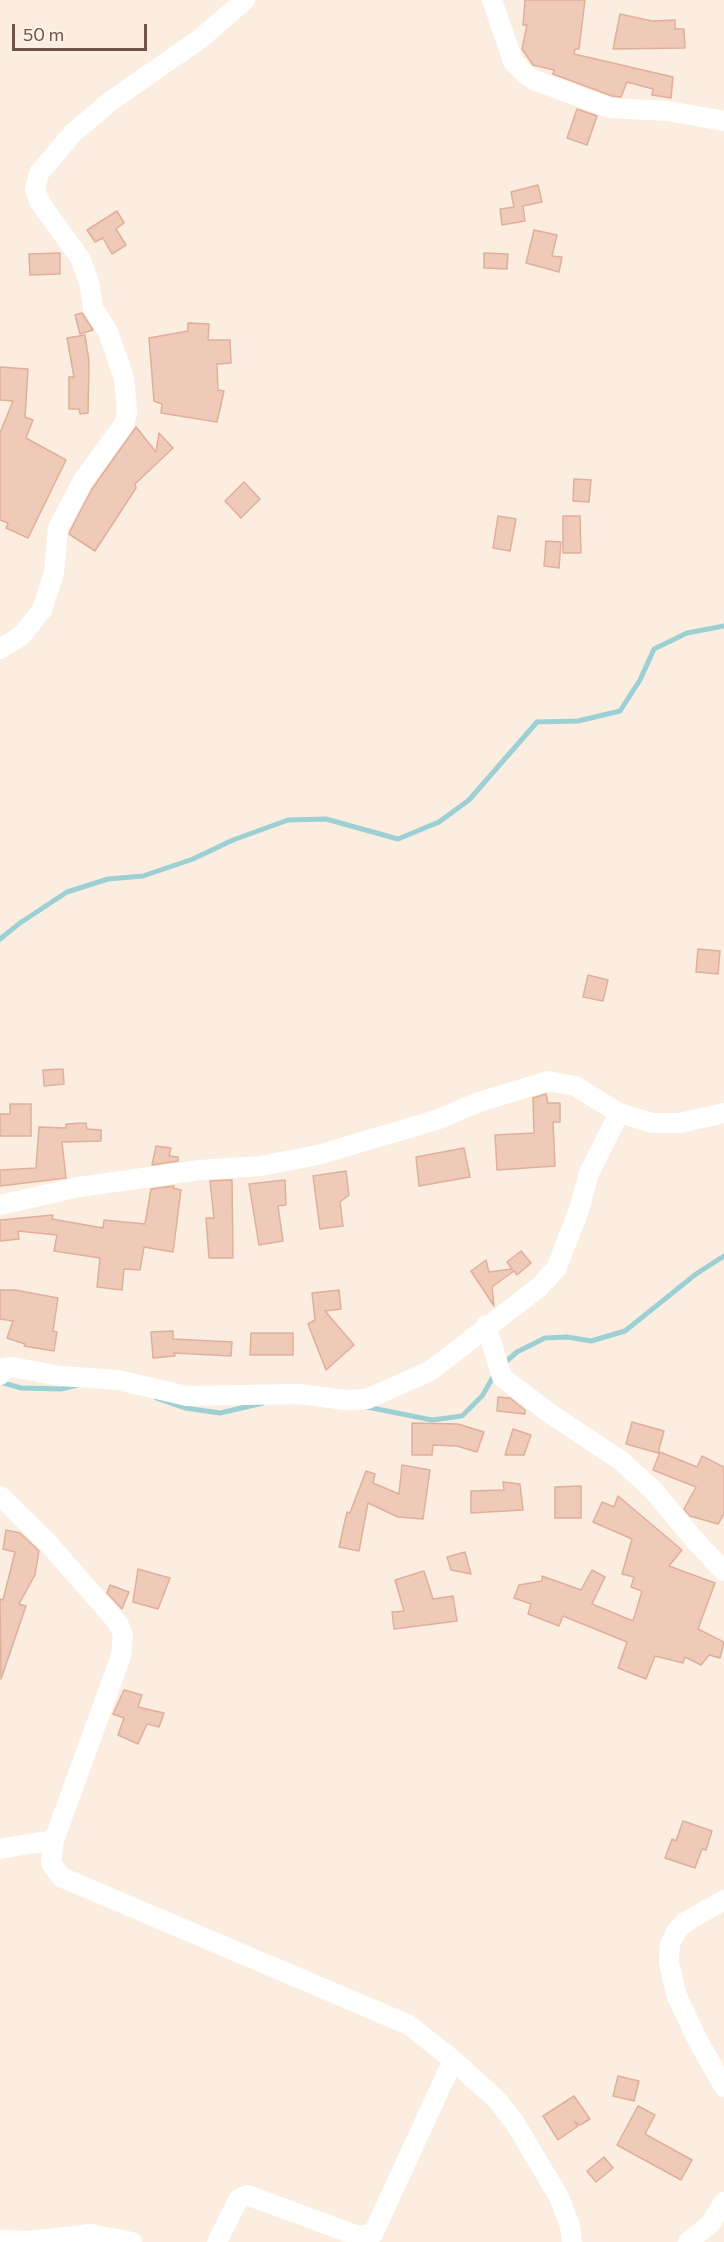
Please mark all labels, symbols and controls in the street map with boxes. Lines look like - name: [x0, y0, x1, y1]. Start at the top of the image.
- scale bar: [15, 12, 150, 50]
- text: 50 m: [23, 23, 64, 45]

